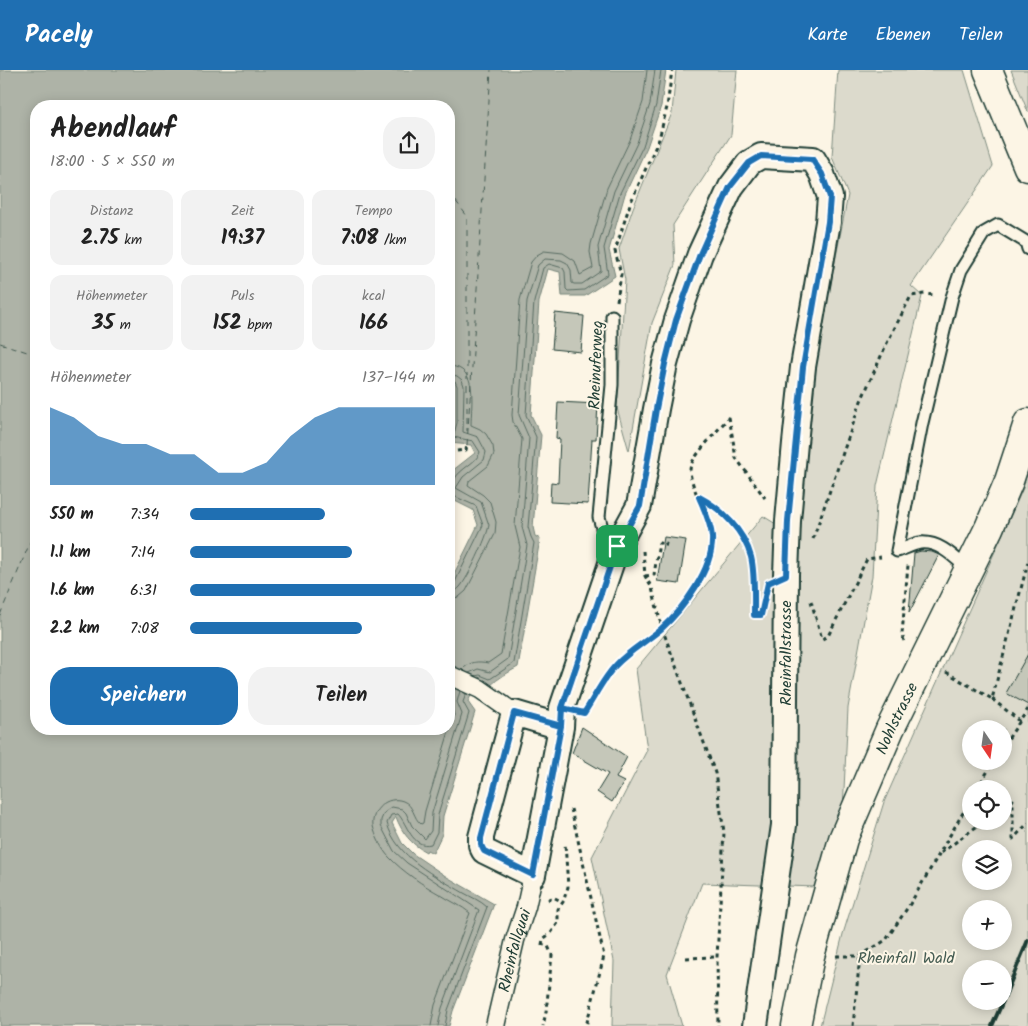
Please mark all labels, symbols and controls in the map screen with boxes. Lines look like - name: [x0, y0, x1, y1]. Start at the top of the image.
- text: Pacely: [25, 16, 93, 55]
- text: Karte: [807, 21, 848, 50]
- text: Ebenen: [876, 21, 931, 50]
- text: Teilen: [959, 21, 1003, 50]
- text: Abendlauf: [50, 107, 175, 152]
- button: share: [383, 117, 435, 169]
- text: 18:00 · 5 × 550 m: [50, 149, 175, 174]
- text: Distanz: [90, 200, 133, 222]
- text: Zeit: [231, 200, 254, 222]
- text: Tempo: [355, 200, 392, 222]
- text: 2.75: [81, 222, 119, 255]
- text: 19:37: [221, 222, 264, 255]
- text: 7:08: [340, 222, 378, 255]
- text: km: [119, 229, 142, 251]
- text: /km: [378, 229, 407, 251]
- text: Höhenmeter: [76, 285, 147, 307]
- text: Puls: [231, 285, 254, 307]
- text: kcal: [362, 285, 385, 307]
- text: 35: [92, 307, 114, 340]
- text: 152: [212, 307, 242, 340]
- text: 166: [359, 307, 388, 340]
- text: m: [114, 314, 131, 336]
- text: bpm: [242, 314, 273, 336]
- street label: Rheinuferweg: [582, 320, 611, 410]
- text: Höhenmeter: [50, 365, 131, 390]
- text: 137–144 m: [362, 365, 435, 390]
- text: 550 m: [50, 502, 94, 527]
- text: 7:34: [130, 502, 159, 527]
- pin: [596, 525, 638, 567]
- icon: arrive: [603, 532, 631, 560]
- text: 1.1 km: [50, 540, 91, 565]
- text: 7:14: [130, 540, 155, 565]
- text: 1.6 km: [50, 578, 94, 603]
- text: 6:31: [130, 578, 157, 603]
- street label: Rheinfallstrasse: [774, 600, 799, 706]
- text: 2.2 km: [50, 616, 100, 641]
- text: 7:08: [130, 616, 159, 641]
- button: Speichern: [50, 667, 238, 725]
- button: Teilen: [248, 667, 435, 725]
- street label: Nohlstrasse: [870, 678, 925, 759]
- north arrow: [962, 720, 1012, 770]
- map controls: [962, 720, 1012, 1010]
- button: locate: [962, 780, 1012, 830]
- button: layers: [962, 840, 1012, 890]
- button: +: [962, 900, 1012, 950]
- street label: Rheinfallquai: [492, 905, 539, 995]
- park label: Rheinfall Wald: [857, 946, 956, 971]
- button: −: [962, 960, 1012, 1010]

